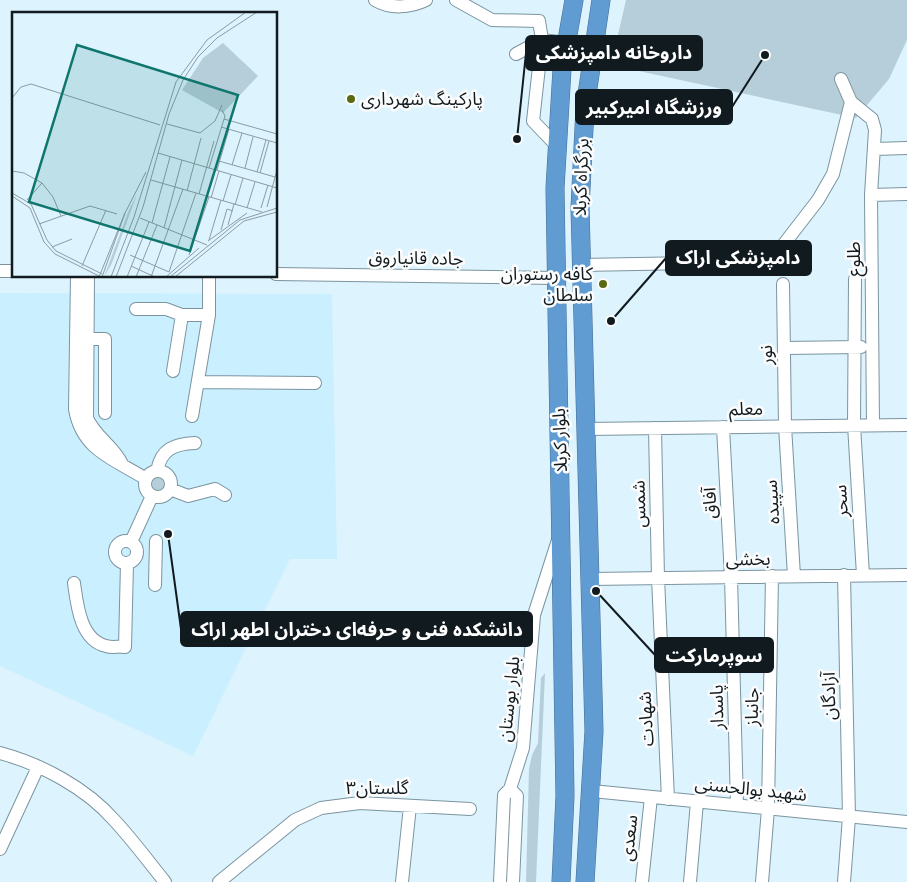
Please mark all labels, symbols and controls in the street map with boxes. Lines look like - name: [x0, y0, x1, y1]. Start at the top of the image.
- inset map: [12, 12, 278, 278]
- callout: داروخانه دامپزشکی: [526, 36, 702, 70]
- text: داروخانه دامپزشکی: [536, 40, 692, 65]
- place label: پارکینگ شهرداری: [361, 87, 483, 110]
- callout: ورزشگاه امیرکبیر: [576, 90, 732, 124]
- marker: پارکینگ شهرداری: [345, 93, 357, 105]
- text: ورزشگاه امیرکبیر: [585, 95, 722, 120]
- street label: بزرگراه کربلا: [568, 138, 593, 216]
- callout: دامپزشکی اراک: [666, 241, 811, 275]
- street label: طلوع: [842, 241, 868, 277]
- street label: جاده قانیاروق: [368, 245, 464, 270]
- text: دامپزشکی اراک: [676, 245, 800, 270]
- place label: کافه رستوران سلطان: [501, 262, 594, 306]
- marker: کافه رستوران سلطان: [597, 278, 609, 290]
- street label: نور: [754, 345, 777, 366]
- street label: معلم: [729, 397, 763, 422]
- street label: بلوار کربلا: [547, 408, 572, 472]
- street label: سپیده: [758, 479, 785, 525]
- street label: شمس: [627, 480, 650, 528]
- street label: سحر: [828, 484, 853, 519]
- street label: آفاق: [697, 486, 722, 519]
- street label: بخشی: [725, 547, 771, 570]
- callout: دانشکده فنی و حرفه‌ای دختران اطهر اراک: [181, 612, 532, 646]
- text: دانشکده فنی و حرفه‌ای دختران اطهر اراک: [191, 617, 523, 642]
- callout: سوپرمارکت: [655, 638, 773, 672]
- text: سوپرمارکت: [665, 643, 763, 668]
- street label: بلوار بوستان: [493, 655, 524, 743]
- street label: آزادگان: [817, 671, 840, 720]
- street label: پاسدار: [705, 684, 729, 731]
- street label: جانباز: [740, 687, 763, 728]
- street label: شهادت: [633, 691, 658, 747]
- street label: شهید بوالحسنی: [694, 771, 808, 806]
- street label: گلستان۳: [346, 776, 409, 799]
- street label: سعدی: [615, 813, 642, 862]

